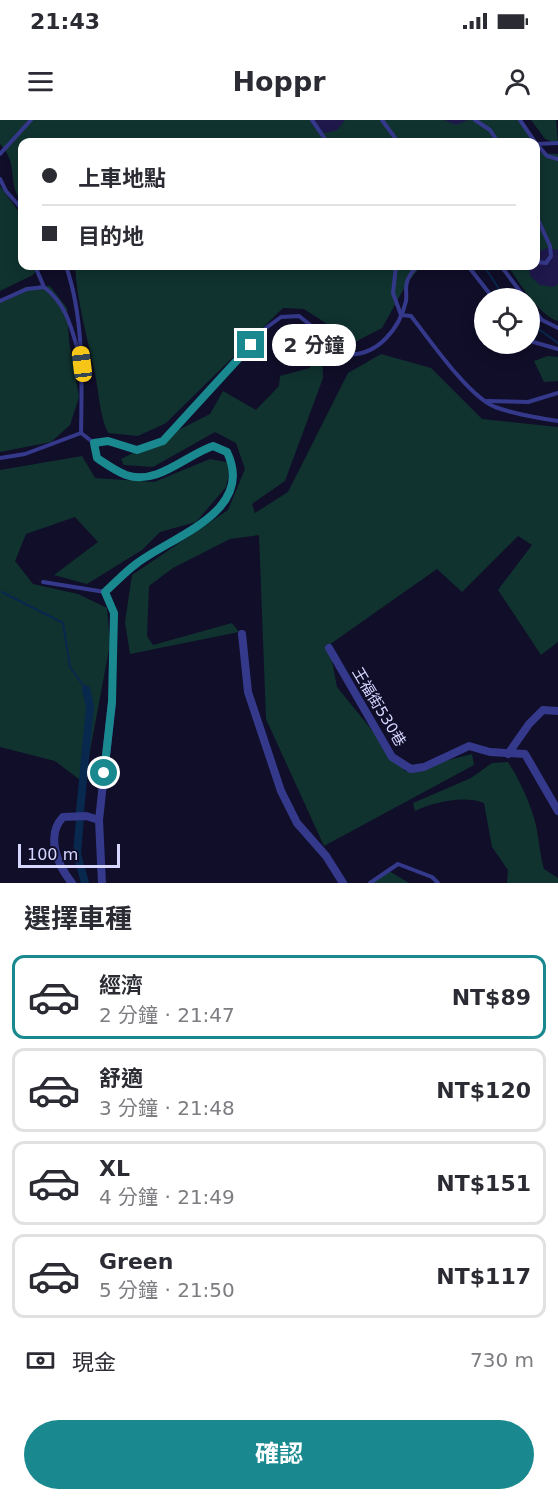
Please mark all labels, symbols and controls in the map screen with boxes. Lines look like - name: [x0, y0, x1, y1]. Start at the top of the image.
- text: 21:43: [30, 9, 100, 34]
- icon: menu: [24, 65, 57, 98]
- icon: person: [501, 65, 534, 98]
- text: Hoppr: [232, 66, 326, 97]
- text: 上車地點: [78, 166, 166, 191]
- text: 目的地: [78, 224, 144, 249]
- map controls: [474, 288, 540, 354]
- button: locate: [474, 288, 540, 354]
- callout: 2 分鐘: [272, 324, 356, 366]
- route end: [237, 331, 264, 358]
- text: 2 分鐘: [284, 333, 344, 357]
- car: [71, 345, 93, 383]
- street label: 王福街530巷: [348, 664, 410, 750]
- route start: [90, 759, 117, 786]
- scale bar: [18, 841, 120, 868]
- text: 100 m: [27, 845, 78, 864]
- text: 選擇車種: [24, 903, 132, 934]
- icon: car: [27, 970, 81, 1024]
- text: 經濟: [99, 973, 143, 998]
- text: NT$89: [452, 985, 531, 1010]
- text: 2 分鐘 · 21:47: [99, 1003, 235, 1027]
- icon: car: [27, 1063, 81, 1117]
- text: 舒適: [99, 1066, 143, 1091]
- text: NT$120: [436, 1078, 531, 1103]
- text: 3 分鐘 · 21:48: [99, 1096, 235, 1120]
- icon: car: [27, 1156, 81, 1210]
- text: XL: [99, 1156, 130, 1181]
- text: NT$151: [436, 1171, 531, 1196]
- text: 4 分鐘 · 21:49: [99, 1185, 235, 1209]
- icon: car: [27, 1249, 81, 1303]
- text: Green: [99, 1249, 173, 1274]
- text: NT$117: [436, 1264, 531, 1289]
- text: 5 分鐘 · 21:50: [99, 1278, 235, 1302]
- icon: cash: [24, 1344, 57, 1377]
- text: 730 m: [470, 1348, 534, 1372]
- text: 現金: [72, 1350, 116, 1375]
- button: 確認: [24, 1420, 534, 1489]

